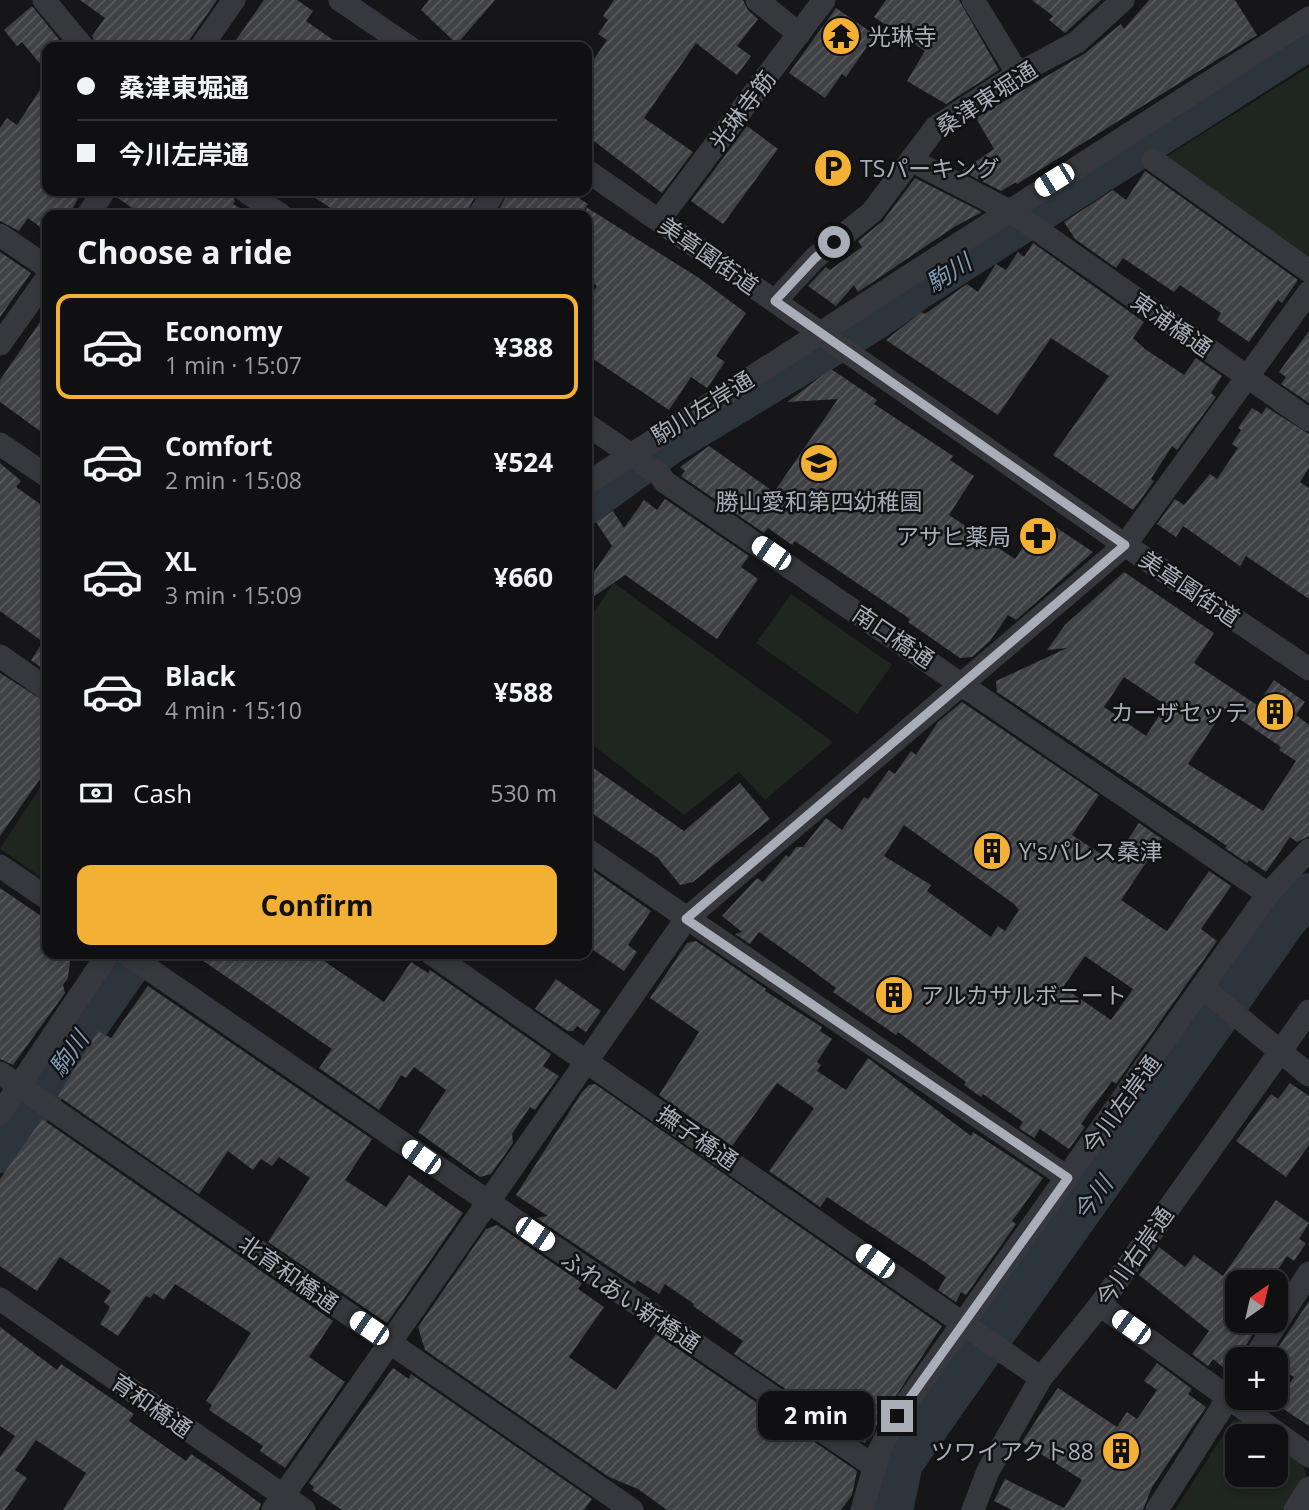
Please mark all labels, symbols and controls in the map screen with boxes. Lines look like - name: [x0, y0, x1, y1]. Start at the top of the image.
- temple icon: 光琳寺: [820, 15, 862, 57]
- place label: 光琳寺: [868, 20, 937, 52]
- street label: 桑津東堀通: [929, 53, 1043, 143]
- street label: 光琳寺筋: [702, 64, 782, 156]
- text: 桑津東堀通: [119, 69, 249, 105]
- text: 今川左岸通: [119, 136, 249, 172]
- parking icon: TSパーキング: [812, 147, 854, 189]
- place label: TSパーキング: [860, 152, 1000, 184]
- car: [1031, 160, 1078, 200]
- street label: 美章園街道: [653, 209, 765, 301]
- route start: [818, 226, 850, 258]
- text: Choose a ride: [77, 230, 292, 273]
- water label: 駒川: [919, 243, 980, 299]
- street label: 東浦橋通: [1125, 285, 1219, 363]
- text: Economy: [165, 313, 283, 349]
- icon: car: [81, 315, 144, 378]
- text: ¥388: [494, 329, 553, 365]
- text: 1 min · 15:07: [165, 349, 302, 381]
- street label: 駒川左岸通: [645, 363, 759, 451]
- text: Comfort: [165, 428, 272, 464]
- icon: car: [81, 430, 144, 493]
- school or university icon: 勝山愛和第四幼稚園: [798, 442, 840, 484]
- text: ¥524: [494, 444, 553, 480]
- text: 2 min · 15:08: [165, 464, 302, 496]
- place label: 勝山愛和第四幼稚園: [716, 485, 923, 517]
- pharmacy icon: アサヒ薬局: [1017, 515, 1059, 557]
- place label: アサヒ薬局: [896, 520, 1011, 552]
- car: [748, 533, 795, 573]
- text: XL: [165, 543, 197, 579]
- street label: 美章園街道: [1133, 543, 1247, 633]
- icon: car: [81, 545, 144, 608]
- text: ¥660: [494, 559, 553, 595]
- text: 3 min · 15:09: [165, 579, 302, 611]
- street label: 南口橋通: [847, 597, 941, 675]
- text: Black: [165, 658, 236, 694]
- icon: car: [81, 660, 144, 723]
- text: ¥588: [494, 674, 553, 710]
- building icon: カーザセッテ: [1254, 691, 1296, 733]
- text: 4 min · 15:10: [165, 694, 302, 726]
- place label: カーザセッテ: [1110, 696, 1248, 728]
- icon: cash: [77, 774, 115, 812]
- text: Cash: [133, 775, 192, 811]
- text: 530 m: [490, 777, 557, 809]
- building icon: Y'sパレス桑津: [971, 830, 1013, 872]
- place label: Y'sパレス桑津: [1019, 835, 1163, 867]
- button: Confirm: [77, 865, 557, 945]
- building icon: アルカサルボニート: [873, 974, 915, 1016]
- place label: アルカサルボニート: [921, 979, 1127, 1011]
- water label: 駒川: [41, 1021, 97, 1082]
- street label: 今川左岸通: [1074, 1048, 1168, 1160]
- street label: 撫子橋通: [651, 1098, 745, 1176]
- car: [398, 1136, 445, 1178]
- water label: 今川: [1065, 1166, 1121, 1227]
- street label: 今川右岸通: [1088, 1200, 1180, 1312]
- car: [512, 1214, 559, 1254]
- street label: 北育和橋通: [233, 1227, 345, 1319]
- car: [852, 1240, 899, 1282]
- street label: ふれあい新橋通: [555, 1243, 707, 1359]
- north arrow: [1225, 1270, 1288, 1334]
- map controls: [1225, 1270, 1288, 1487]
- car: [1108, 1306, 1155, 1348]
- car: [346, 1308, 393, 1348]
- button: +: [1225, 1347, 1288, 1410]
- street label: 育和橋通: [105, 1366, 199, 1444]
- callout: 2 min: [757, 1392, 872, 1440]
- text: 2 min: [784, 1399, 848, 1431]
- route end: [881, 1400, 913, 1432]
- button: −: [1225, 1424, 1288, 1487]
- building icon: ツワイアクト88: [1100, 1430, 1142, 1472]
- place label: ツワイアクト88: [931, 1435, 1094, 1467]

